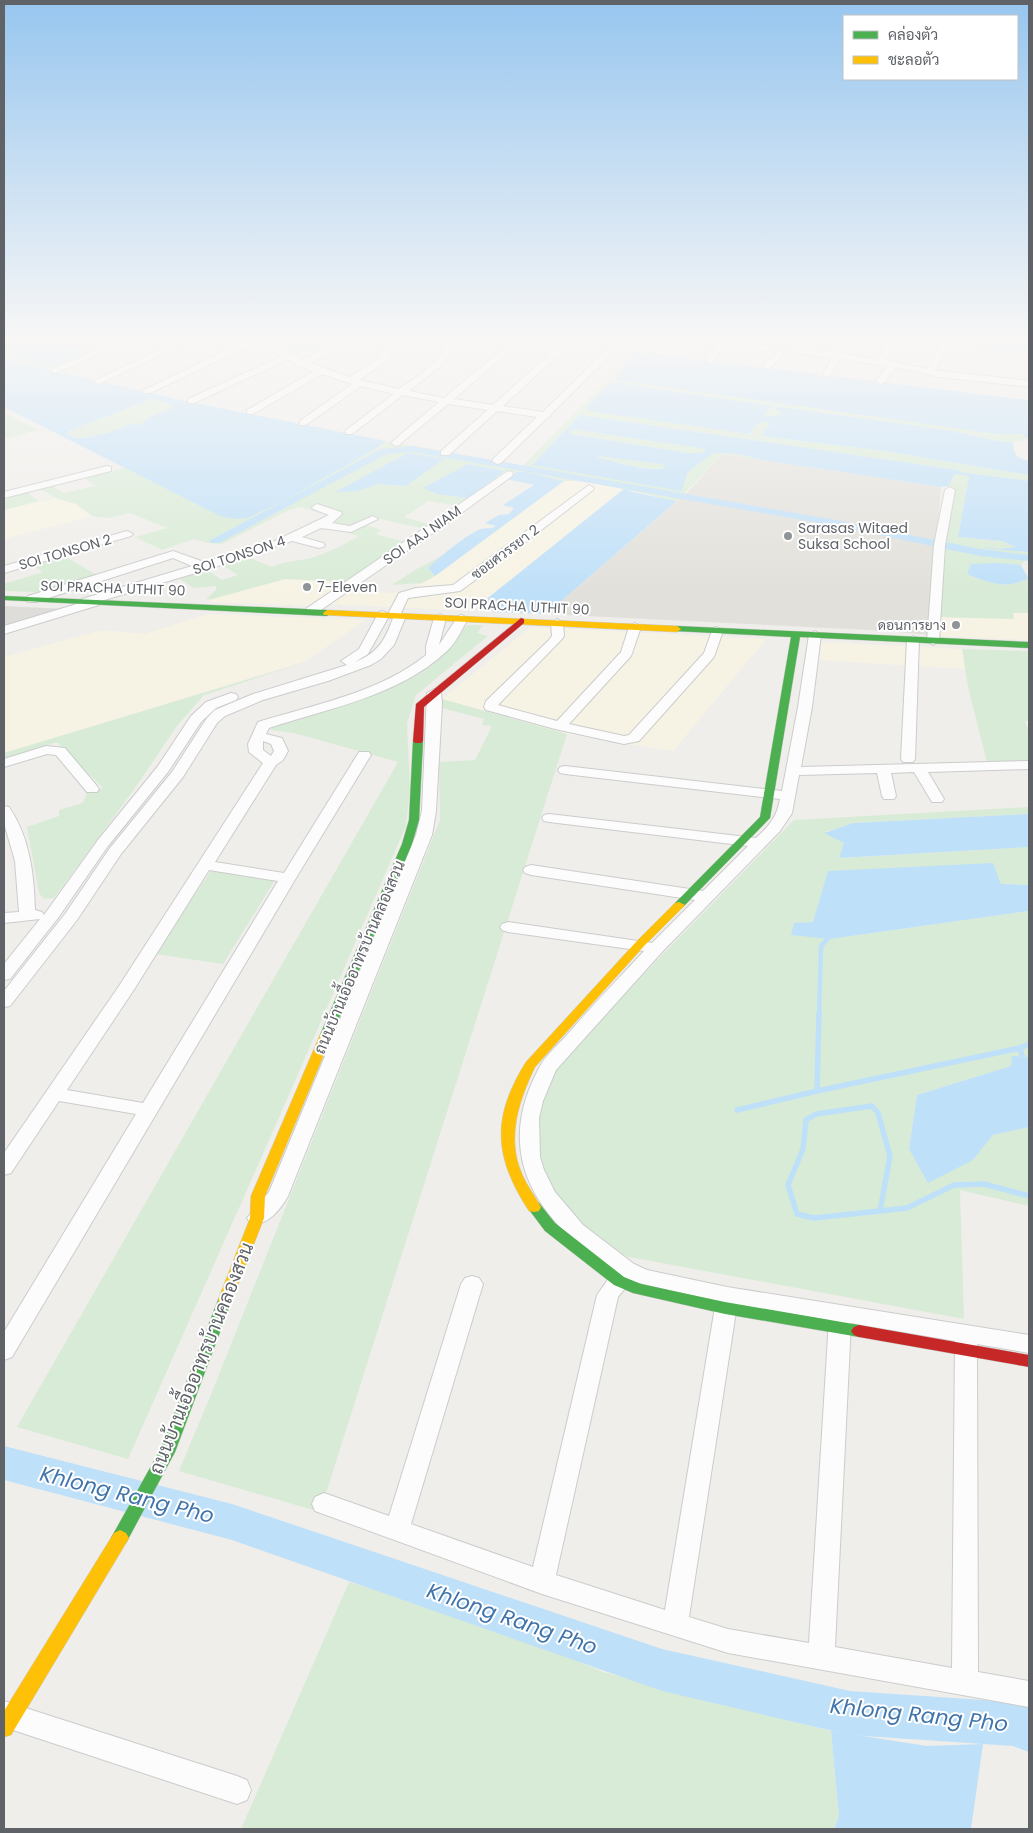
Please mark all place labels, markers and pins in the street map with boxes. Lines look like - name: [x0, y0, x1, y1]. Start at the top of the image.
- place label: Sarasas Witaed Suksa School: [798, 518, 908, 554]
- marker: Sarasas Witaed Suksa School: [782, 530, 794, 542]
- place label: 7-Eleven: [317, 577, 377, 597]
- marker: 7-Eleven: [301, 581, 313, 593]
- place label: ดอนการยาง: [878, 615, 946, 635]
- marker: ดอนการยาง: [950, 619, 962, 631]

